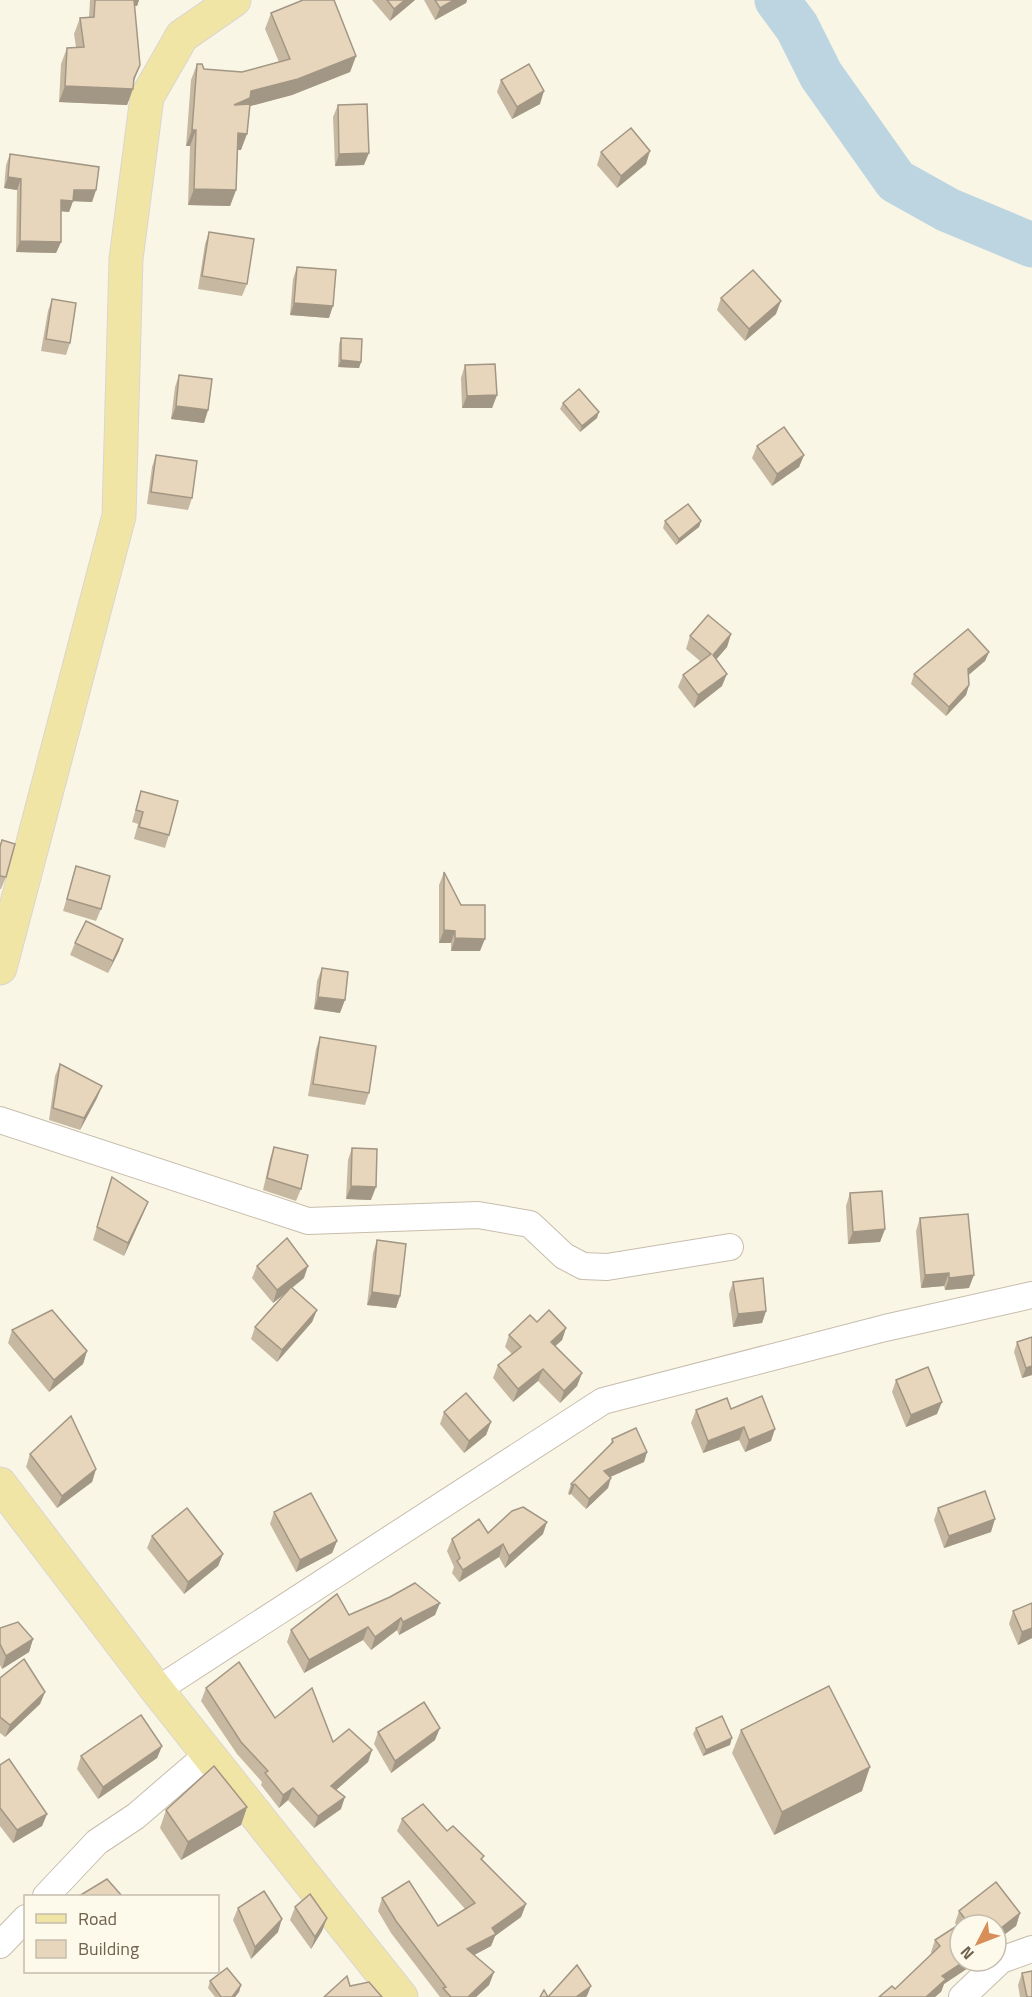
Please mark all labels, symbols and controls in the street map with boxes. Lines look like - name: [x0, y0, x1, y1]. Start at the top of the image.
- legend: [24, 1895, 219, 1973]
- text: Road: [78, 1905, 117, 1932]
- north arrow: [948, 1913, 1008, 1973]
- text: Building: [78, 1935, 139, 1962]
- text: N: [954, 1941, 979, 1965]

